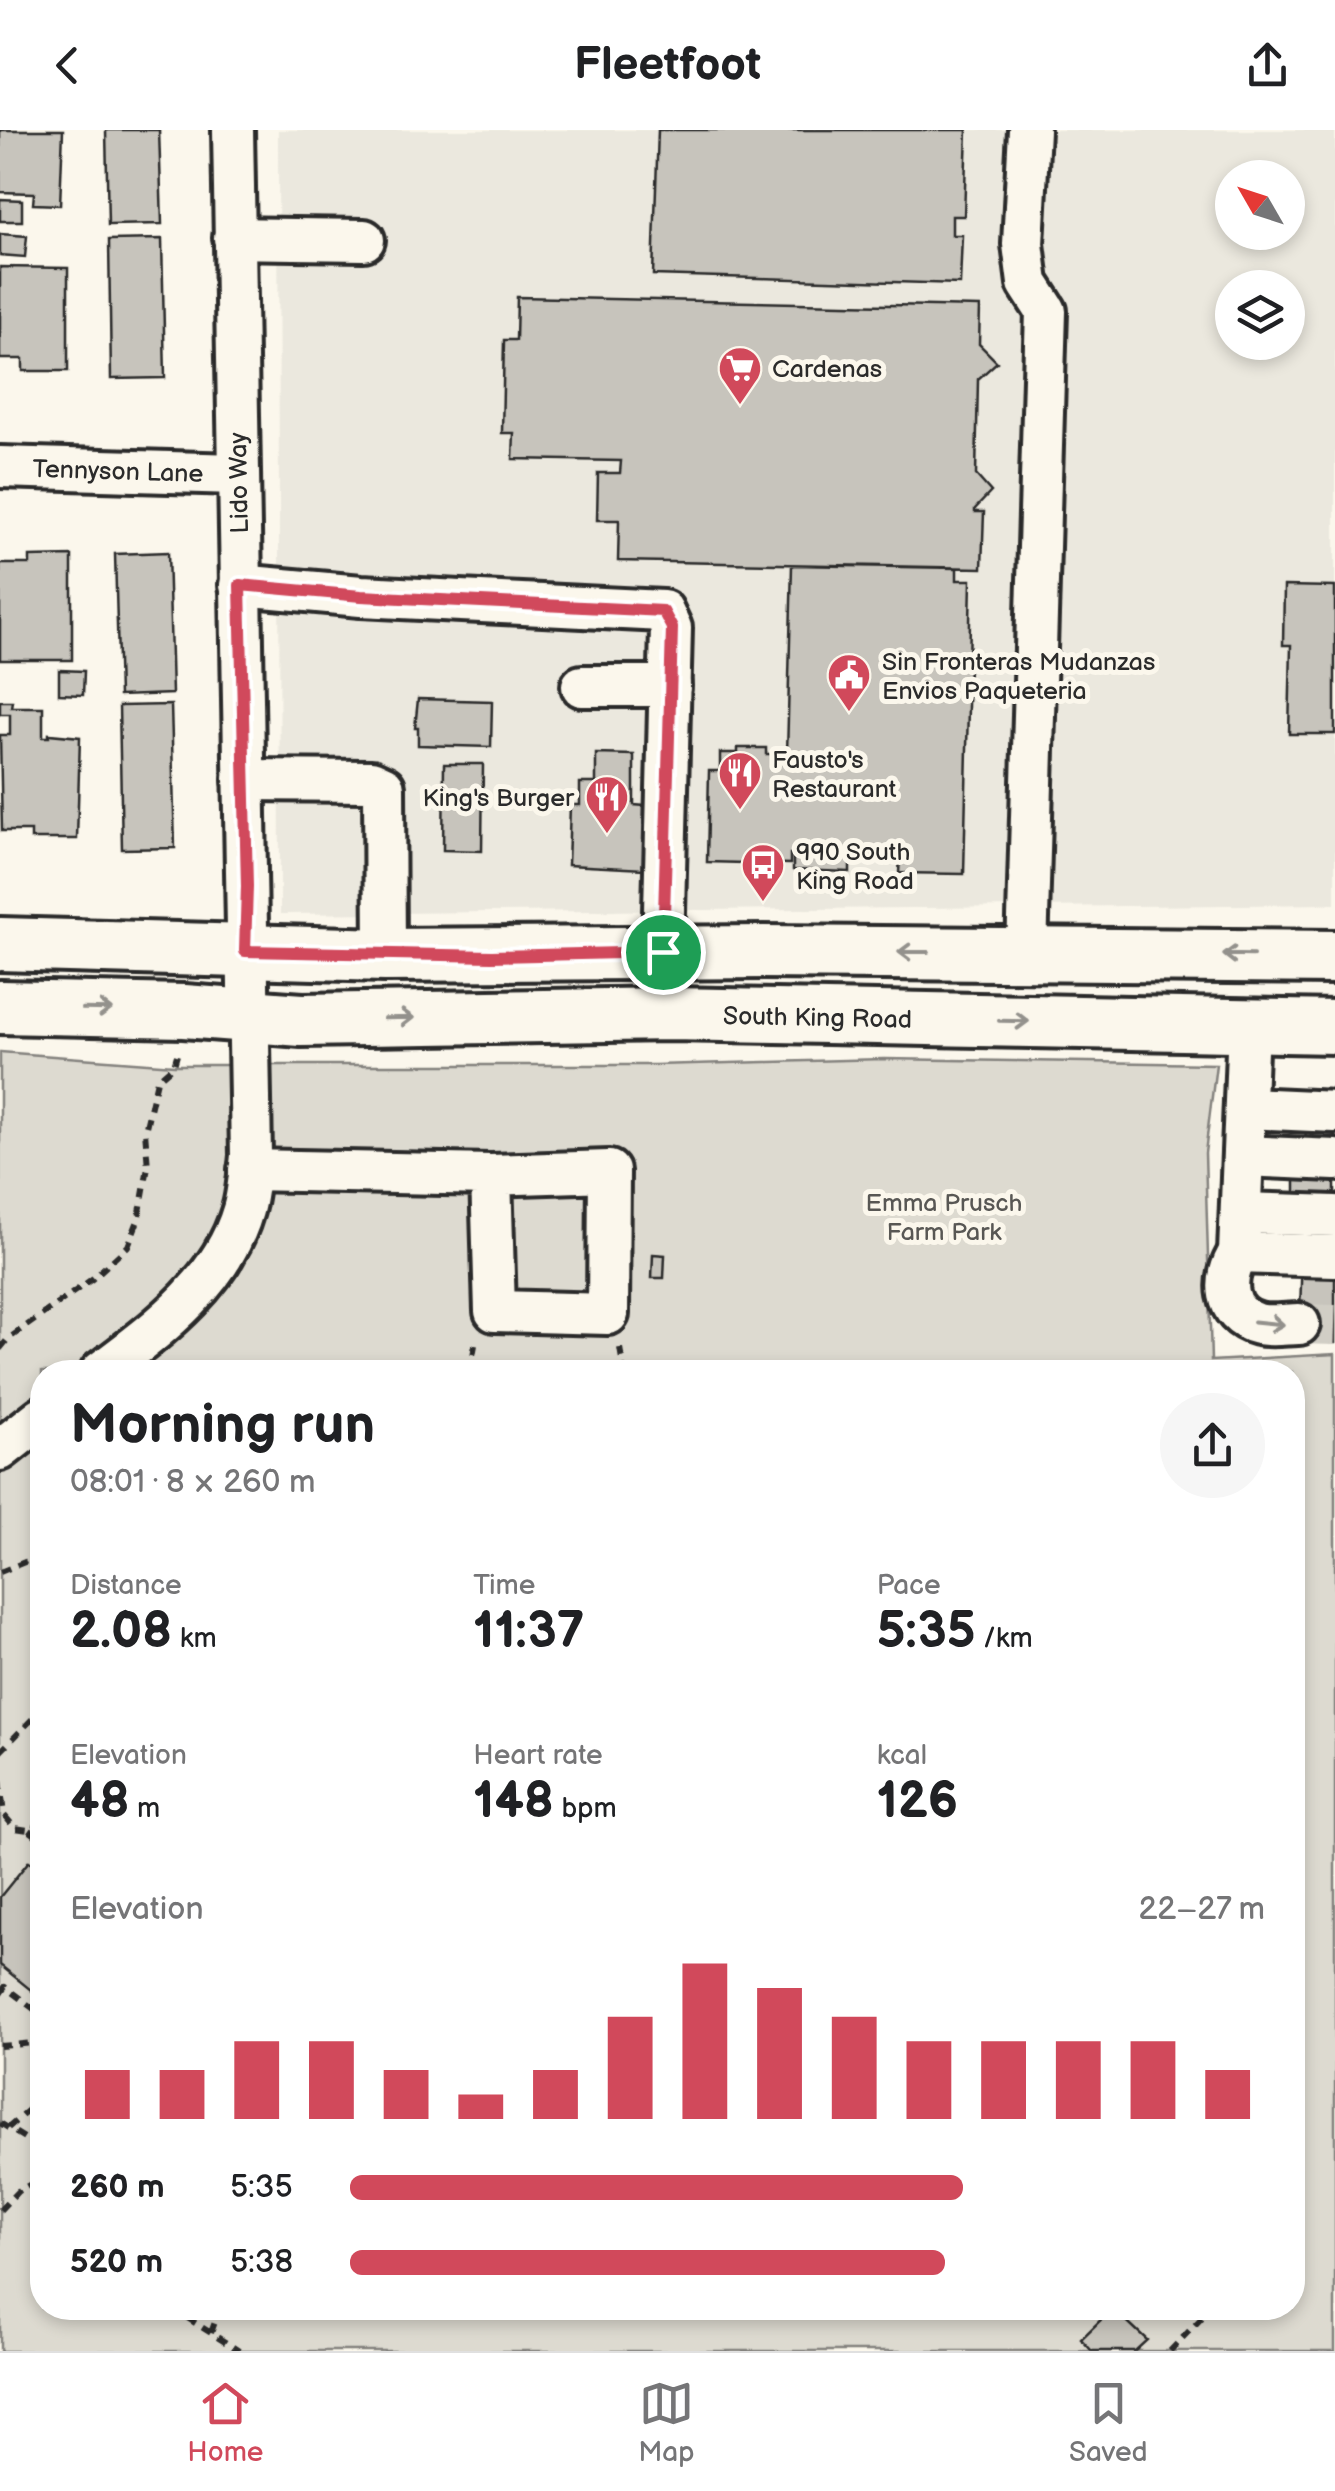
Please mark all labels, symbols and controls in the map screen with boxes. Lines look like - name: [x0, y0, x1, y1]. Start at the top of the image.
- icon: back: [40, 38, 95, 93]
- text: Fleetfoot: [574, 38, 761, 93]
- icon: share: [1240, 38, 1295, 93]
- north arrow: [1215, 160, 1305, 250]
- map controls: [1215, 160, 1305, 360]
- button: layers: [1215, 270, 1305, 360]
- supermarket icon: Cardenas: [717, 345, 763, 406]
- place label: Cardenas: [772, 354, 882, 385]
- street label: Lido Way: [223, 431, 256, 534]
- street label: Tennyson Lane: [32, 454, 204, 490]
- place label: Sin Fronteras Mudanzas Envios Paqueteria: [882, 647, 1155, 707]
- public building icon: Sin Fronteras Mudanzas Envios Paqueteria: [826, 652, 872, 713]
- place label: Fausto's Restaurant: [772, 745, 897, 805]
- restaurant icon: Fausto's Restaurant: [717, 750, 763, 811]
- restaurant icon: King's Burger: [584, 774, 630, 835]
- place label: King's Burger: [423, 783, 575, 814]
- place label: 990 South King Road: [796, 837, 914, 897]
- bus stop icon: 990 South King Road: [740, 842, 786, 903]
- pin: [621, 910, 706, 995]
- icon: arrive: [636, 925, 691, 980]
- one-way arrow: [897, 942, 930, 962]
- one-way arrow: [1222, 946, 1254, 965]
- one-way arrow: [81, 1000, 113, 1019]
- street label: South King Road: [723, 1001, 912, 1036]
- one-way arrow: [383, 1009, 415, 1028]
- one-way arrow: [997, 1011, 1029, 1030]
- park label: Emma Prusch Farm Park: [866, 1188, 1022, 1248]
- one-way arrow: [1252, 1313, 1285, 1332]
- text: Morning run: [70, 1392, 375, 1459]
- button: share: [1160, 1393, 1265, 1498]
- text: 08:01 · 8 × 260 m: [70, 1463, 316, 1502]
- text: Distance: [70, 1569, 182, 1602]
- text: Time: [473, 1569, 535, 1602]
- text: Pace: [877, 1569, 941, 1602]
- text: 2.08: [70, 1602, 172, 1662]
- text: 11:37: [473, 1602, 584, 1662]
- text: 5:35: [877, 1602, 976, 1662]
- text: km: [172, 1622, 217, 1655]
- text: /km: [976, 1622, 1033, 1655]
- text: Elevation: [70, 1739, 187, 1772]
- text: Heart rate: [473, 1739, 603, 1772]
- text: kcal: [877, 1739, 927, 1772]
- text: 48: [70, 1772, 130, 1832]
- text: 148: [473, 1772, 554, 1832]
- text: 126: [877, 1772, 958, 1832]
- text: m: [130, 1792, 160, 1825]
- text: bpm: [554, 1792, 617, 1825]
- text: Elevation: [70, 1890, 203, 1929]
- text: 22–27 m: [1138, 1890, 1265, 1929]
- text: 260 m: [70, 2168, 164, 2207]
- text: 5:35: [230, 2168, 293, 2207]
- text: 520 m: [70, 2243, 163, 2282]
- text: 5:38: [230, 2243, 293, 2282]
- tab: Home: [187, 2376, 263, 2469]
- tab: Map: [638, 2376, 694, 2469]
- tab: Saved: [1069, 2376, 1148, 2469]

